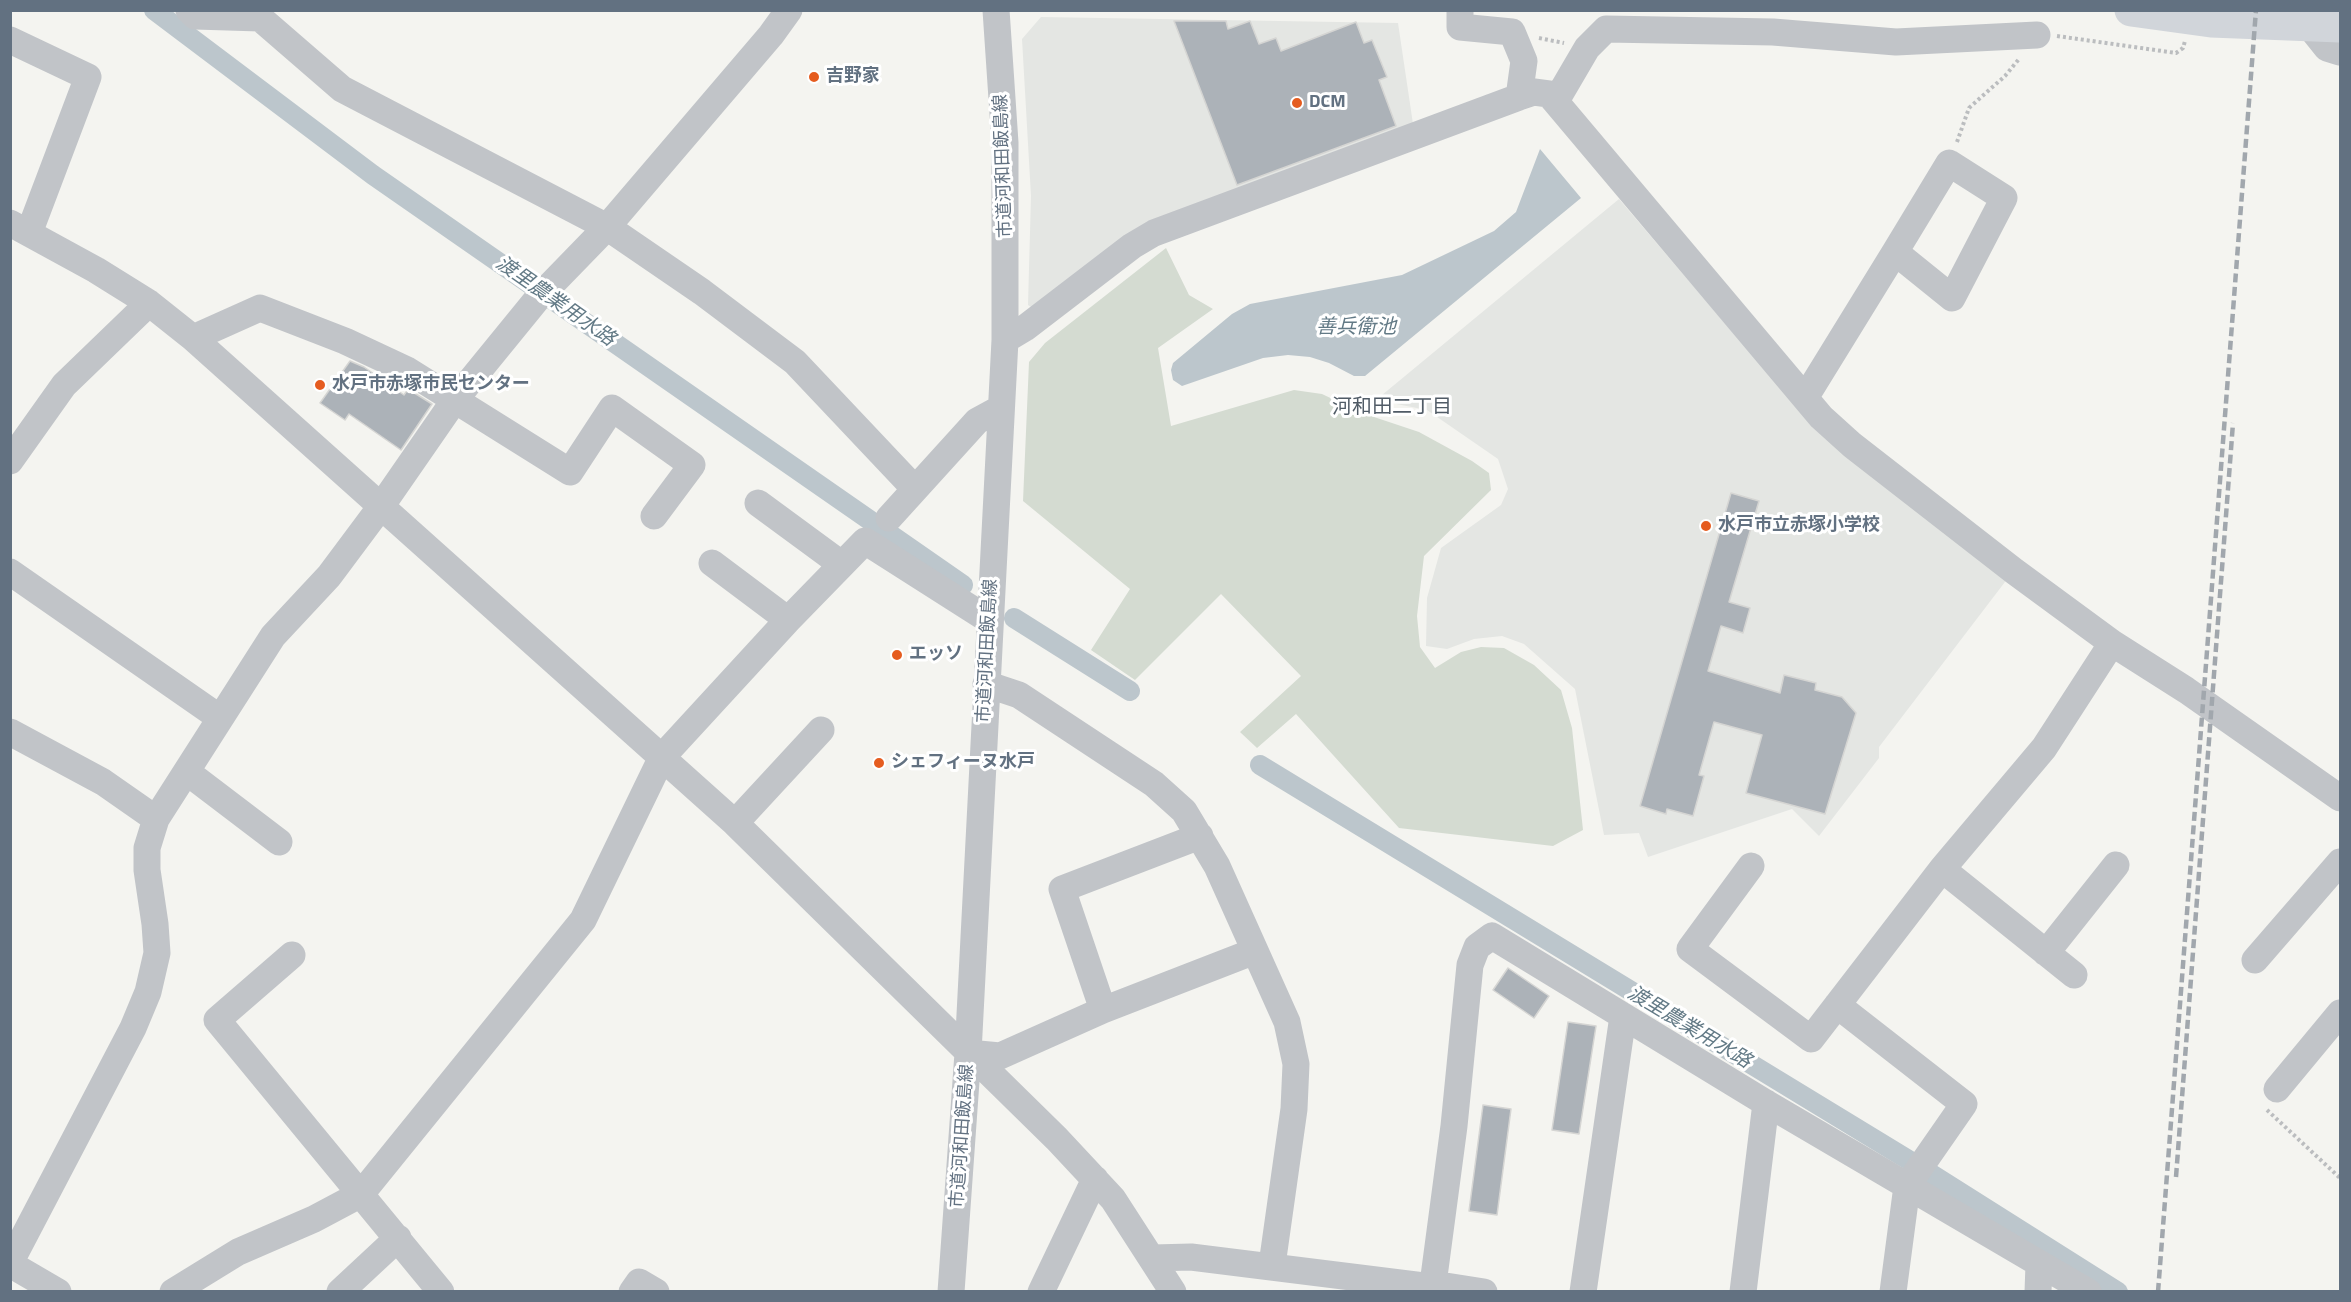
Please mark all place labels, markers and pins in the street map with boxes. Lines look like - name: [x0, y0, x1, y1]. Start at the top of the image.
- place label: 吉野家: [826, 66, 880, 88]
- marker: 吉野家: [807, 70, 821, 84]
- place label: DCM: [1309, 92, 1346, 114]
- marker: DCM: [1290, 96, 1304, 110]
- place label: 水戸市赤塚市民センター: [332, 374, 530, 396]
- marker: 水戸市赤塚市民センター: [313, 378, 327, 392]
- place label: 水戸市立赤塚小学校: [1718, 515, 1880, 537]
- marker: 水戸市立赤塚小学校: [1699, 519, 1713, 533]
- place label: エッソ: [909, 644, 963, 666]
- marker: エッソ: [890, 648, 904, 662]
- place label: シェフィーヌ水戸: [891, 752, 1035, 774]
- marker: シェフィーヌ水戸: [872, 756, 886, 770]

